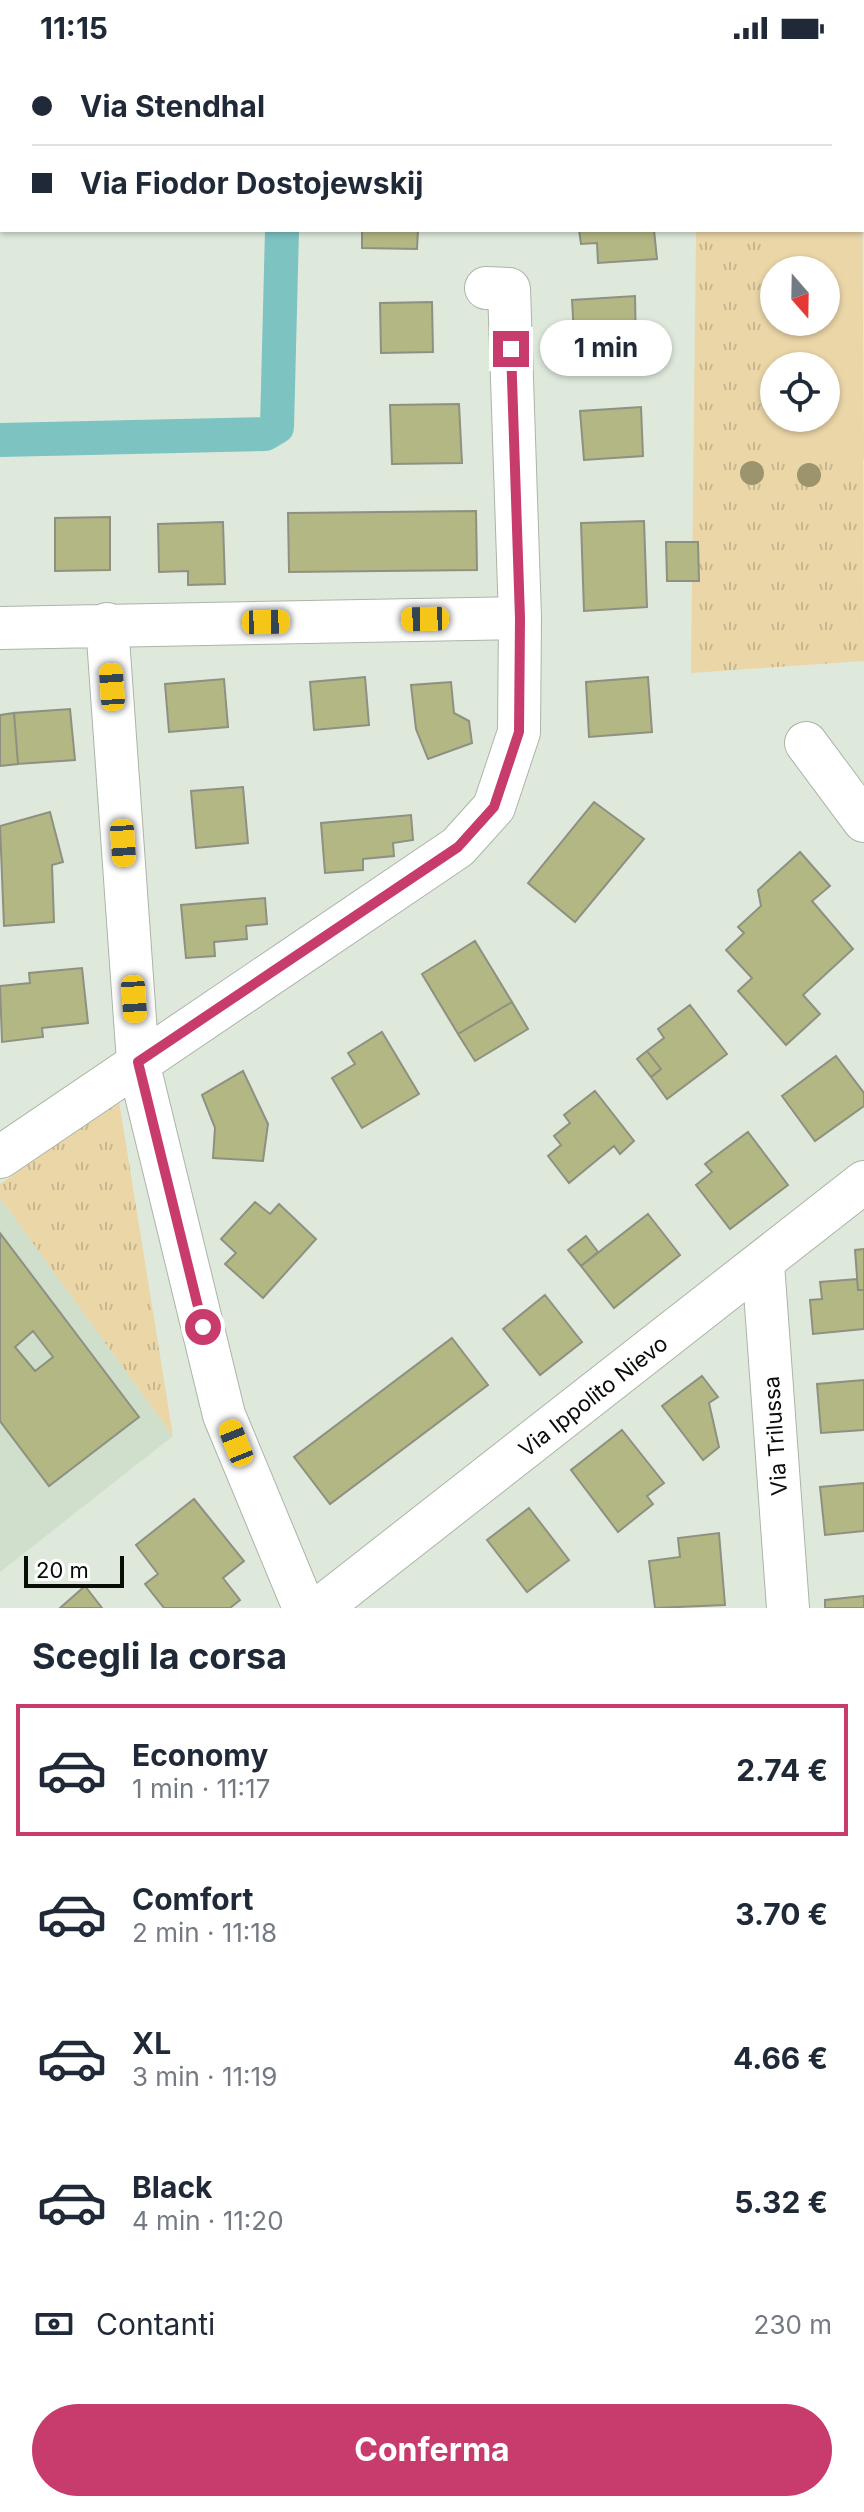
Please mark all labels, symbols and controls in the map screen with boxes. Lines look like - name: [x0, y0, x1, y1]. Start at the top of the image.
- text: 11:15: [40, 10, 108, 46]
- text: Via Stendhal: [80, 88, 265, 124]
- text: Via Fiodor Dostojewskij: [80, 165, 423, 201]
- north arrow: [760, 256, 840, 336]
- map controls: [760, 256, 840, 432]
- callout: 1 min: [539, 321, 671, 377]
- route end: [493, 331, 529, 367]
- text: 1 min: [574, 332, 638, 363]
- button: locate: [760, 352, 840, 432]
- car: [401, 607, 449, 631]
- car: [242, 610, 290, 634]
- car: [98, 662, 126, 712]
- car: [109, 818, 137, 868]
- car: [120, 974, 148, 1024]
- route start: [185, 1309, 221, 1345]
- street label: Via Ippolito Nievo: [513, 1330, 673, 1462]
- street label: Via Trilussa: [758, 1375, 792, 1497]
- car: [216, 1416, 256, 1470]
- scale bar: [24, 1552, 124, 1588]
- text: 20 m: [36, 1557, 89, 1583]
- text: Scegli la corsa: [32, 1634, 287, 1678]
- icon: car: [36, 1734, 108, 1806]
- text: Economy: [132, 1737, 268, 1773]
- text: 2.74 €: [736, 1752, 828, 1788]
- text: 1 min · 11:17: [132, 1773, 270, 1804]
- icon: car: [36, 1878, 108, 1950]
- text: Comfort: [132, 1881, 253, 1917]
- text: 3.70 €: [735, 1896, 828, 1932]
- text: 2 min · 11:18: [132, 1917, 277, 1948]
- icon: car: [36, 2022, 108, 2094]
- text: XL: [132, 2025, 171, 2061]
- text: 4.66 €: [733, 2040, 828, 2076]
- text: 3 min · 11:19: [132, 2061, 277, 2092]
- icon: car: [36, 2166, 108, 2238]
- text: Black: [132, 2169, 212, 2205]
- text: 5.32 €: [734, 2184, 828, 2220]
- text: 4 min · 11:20: [132, 2205, 284, 2236]
- icon: cash: [32, 2302, 76, 2346]
- text: Contanti: [96, 2306, 215, 2342]
- text: 230 m: [754, 2309, 832, 2340]
- button: Conferma: [32, 2404, 832, 2496]

